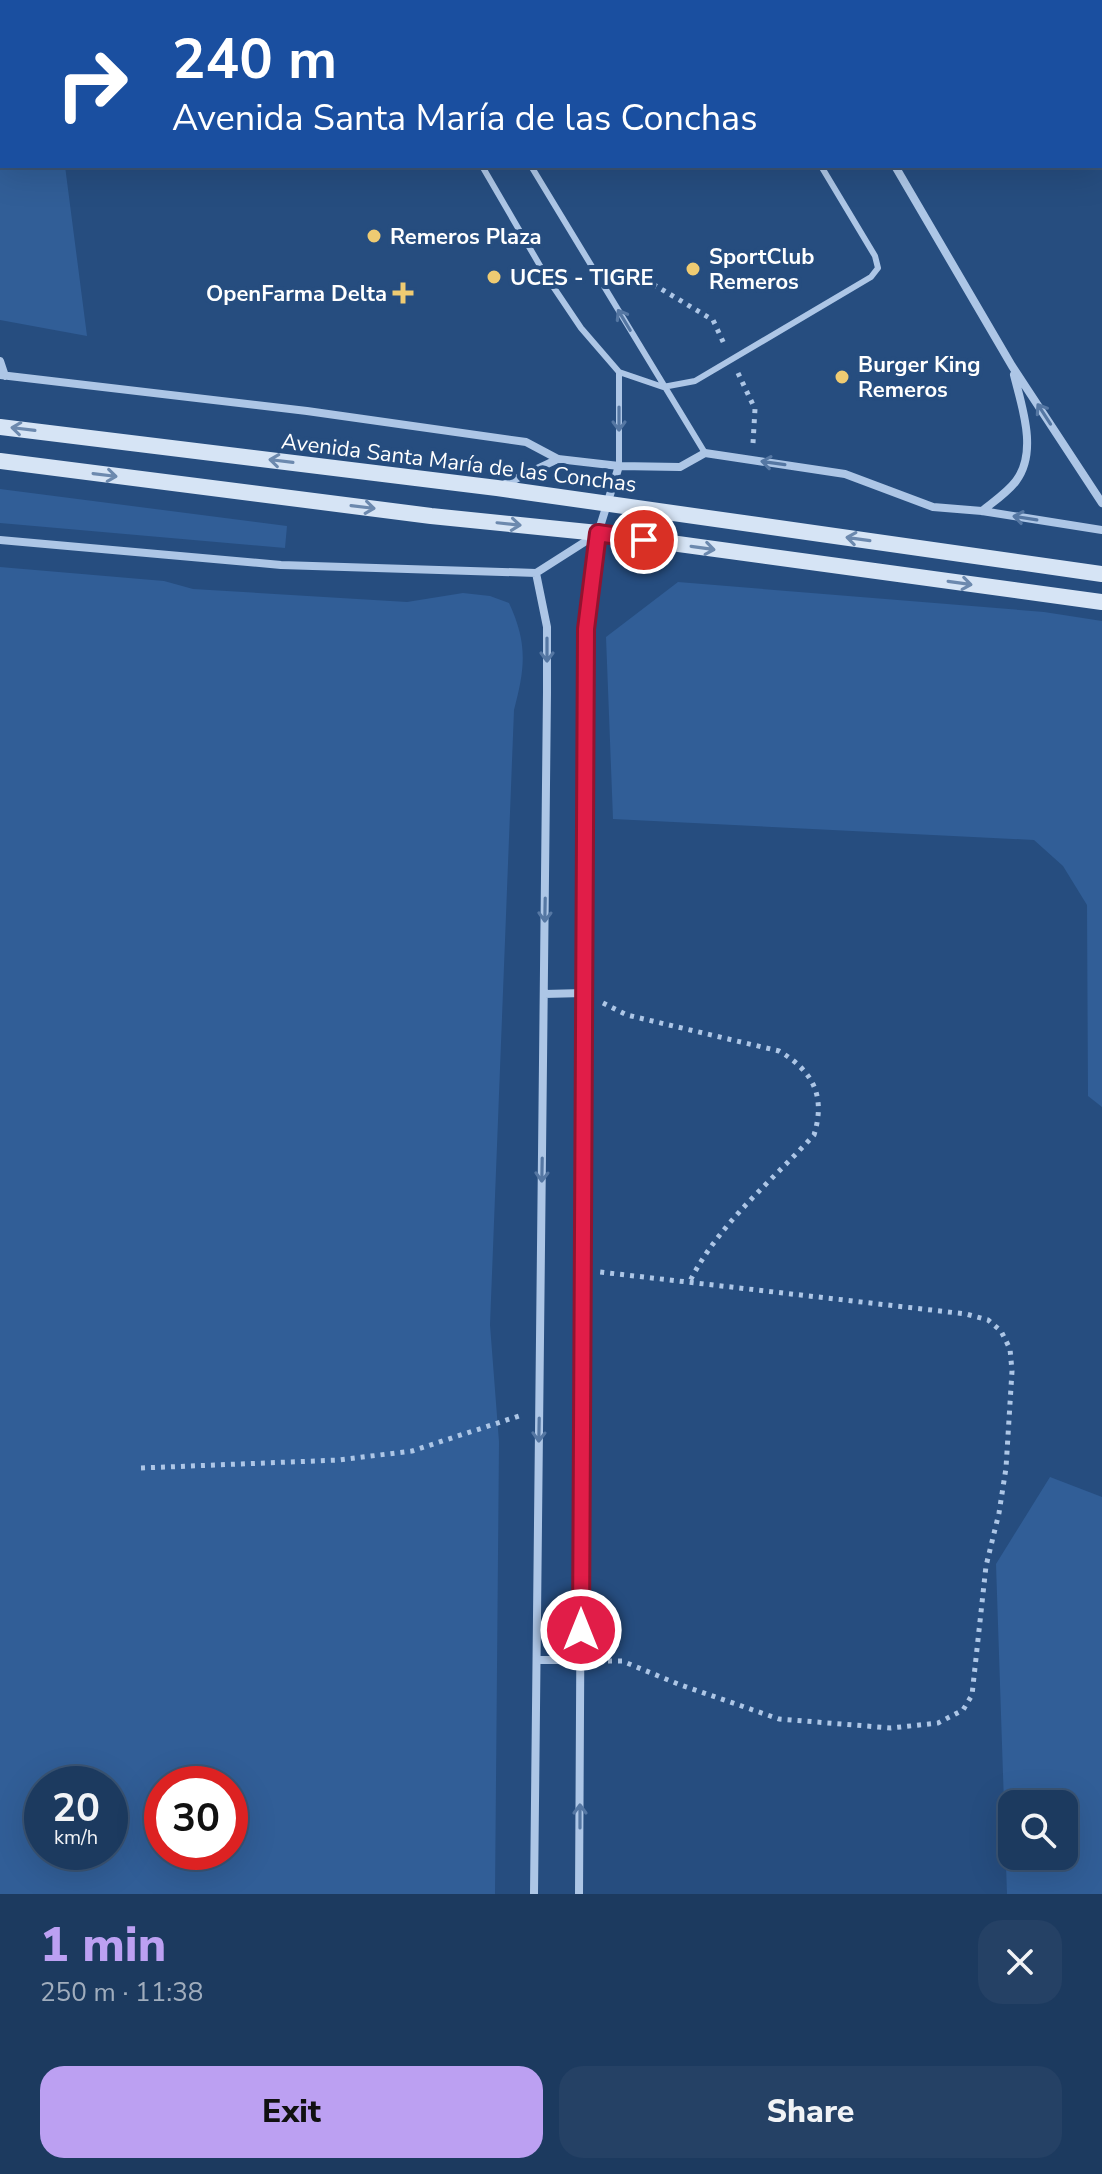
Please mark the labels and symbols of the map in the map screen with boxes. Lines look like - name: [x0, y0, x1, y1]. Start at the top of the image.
- place label: Remeros Plaza: [390, 222, 542, 252]
- marker: Remeros Plaza: [365, 227, 383, 245]
- place label: SportClub Remeros: [709, 242, 814, 297]
- marker: SportClub Remeros: [684, 260, 702, 278]
- place label: UCES - TIGRE: [510, 263, 654, 293]
- marker: UCES - TIGRE: [485, 268, 503, 286]
- place label: OpenFarma Delta: [206, 279, 387, 309]
- marker: OpenFarma Delta: [394, 284, 412, 302]
- one-way arrow: [616, 309, 632, 332]
- place label: Burger King Remeros: [858, 350, 980, 405]
- marker: Burger King Remeros: [833, 368, 851, 386]
- one-way arrow: [1035, 403, 1051, 426]
- one-way arrow: [611, 405, 627, 432]
- one-way arrow: [10, 422, 36, 437]
- street label: Avenida Santa María de las Conchas: [279, 426, 638, 500]
- one-way arrow: [269, 453, 294, 468]
- one-way arrow: [761, 455, 786, 470]
- one-way arrow: [91, 467, 118, 482]
- one-way arrow: [350, 500, 375, 515]
- pin: [610, 506, 678, 574]
- one-way arrow: [1013, 510, 1038, 525]
- one-way arrow: [495, 516, 522, 531]
- one-way arrow: [846, 531, 872, 546]
- one-way arrow: [689, 541, 715, 556]
- one-way arrow: [946, 575, 973, 590]
- one-way arrow: [539, 636, 555, 663]
- one-way arrow: [537, 896, 553, 923]
- one-way arrow: [534, 1156, 550, 1183]
- one-way arrow: [532, 1416, 547, 1443]
- position arrow: [539, 1588, 623, 1672]
- speed limit sign: 30: [144, 1766, 248, 1870]
- one-way arrow: [572, 1803, 588, 1830]

